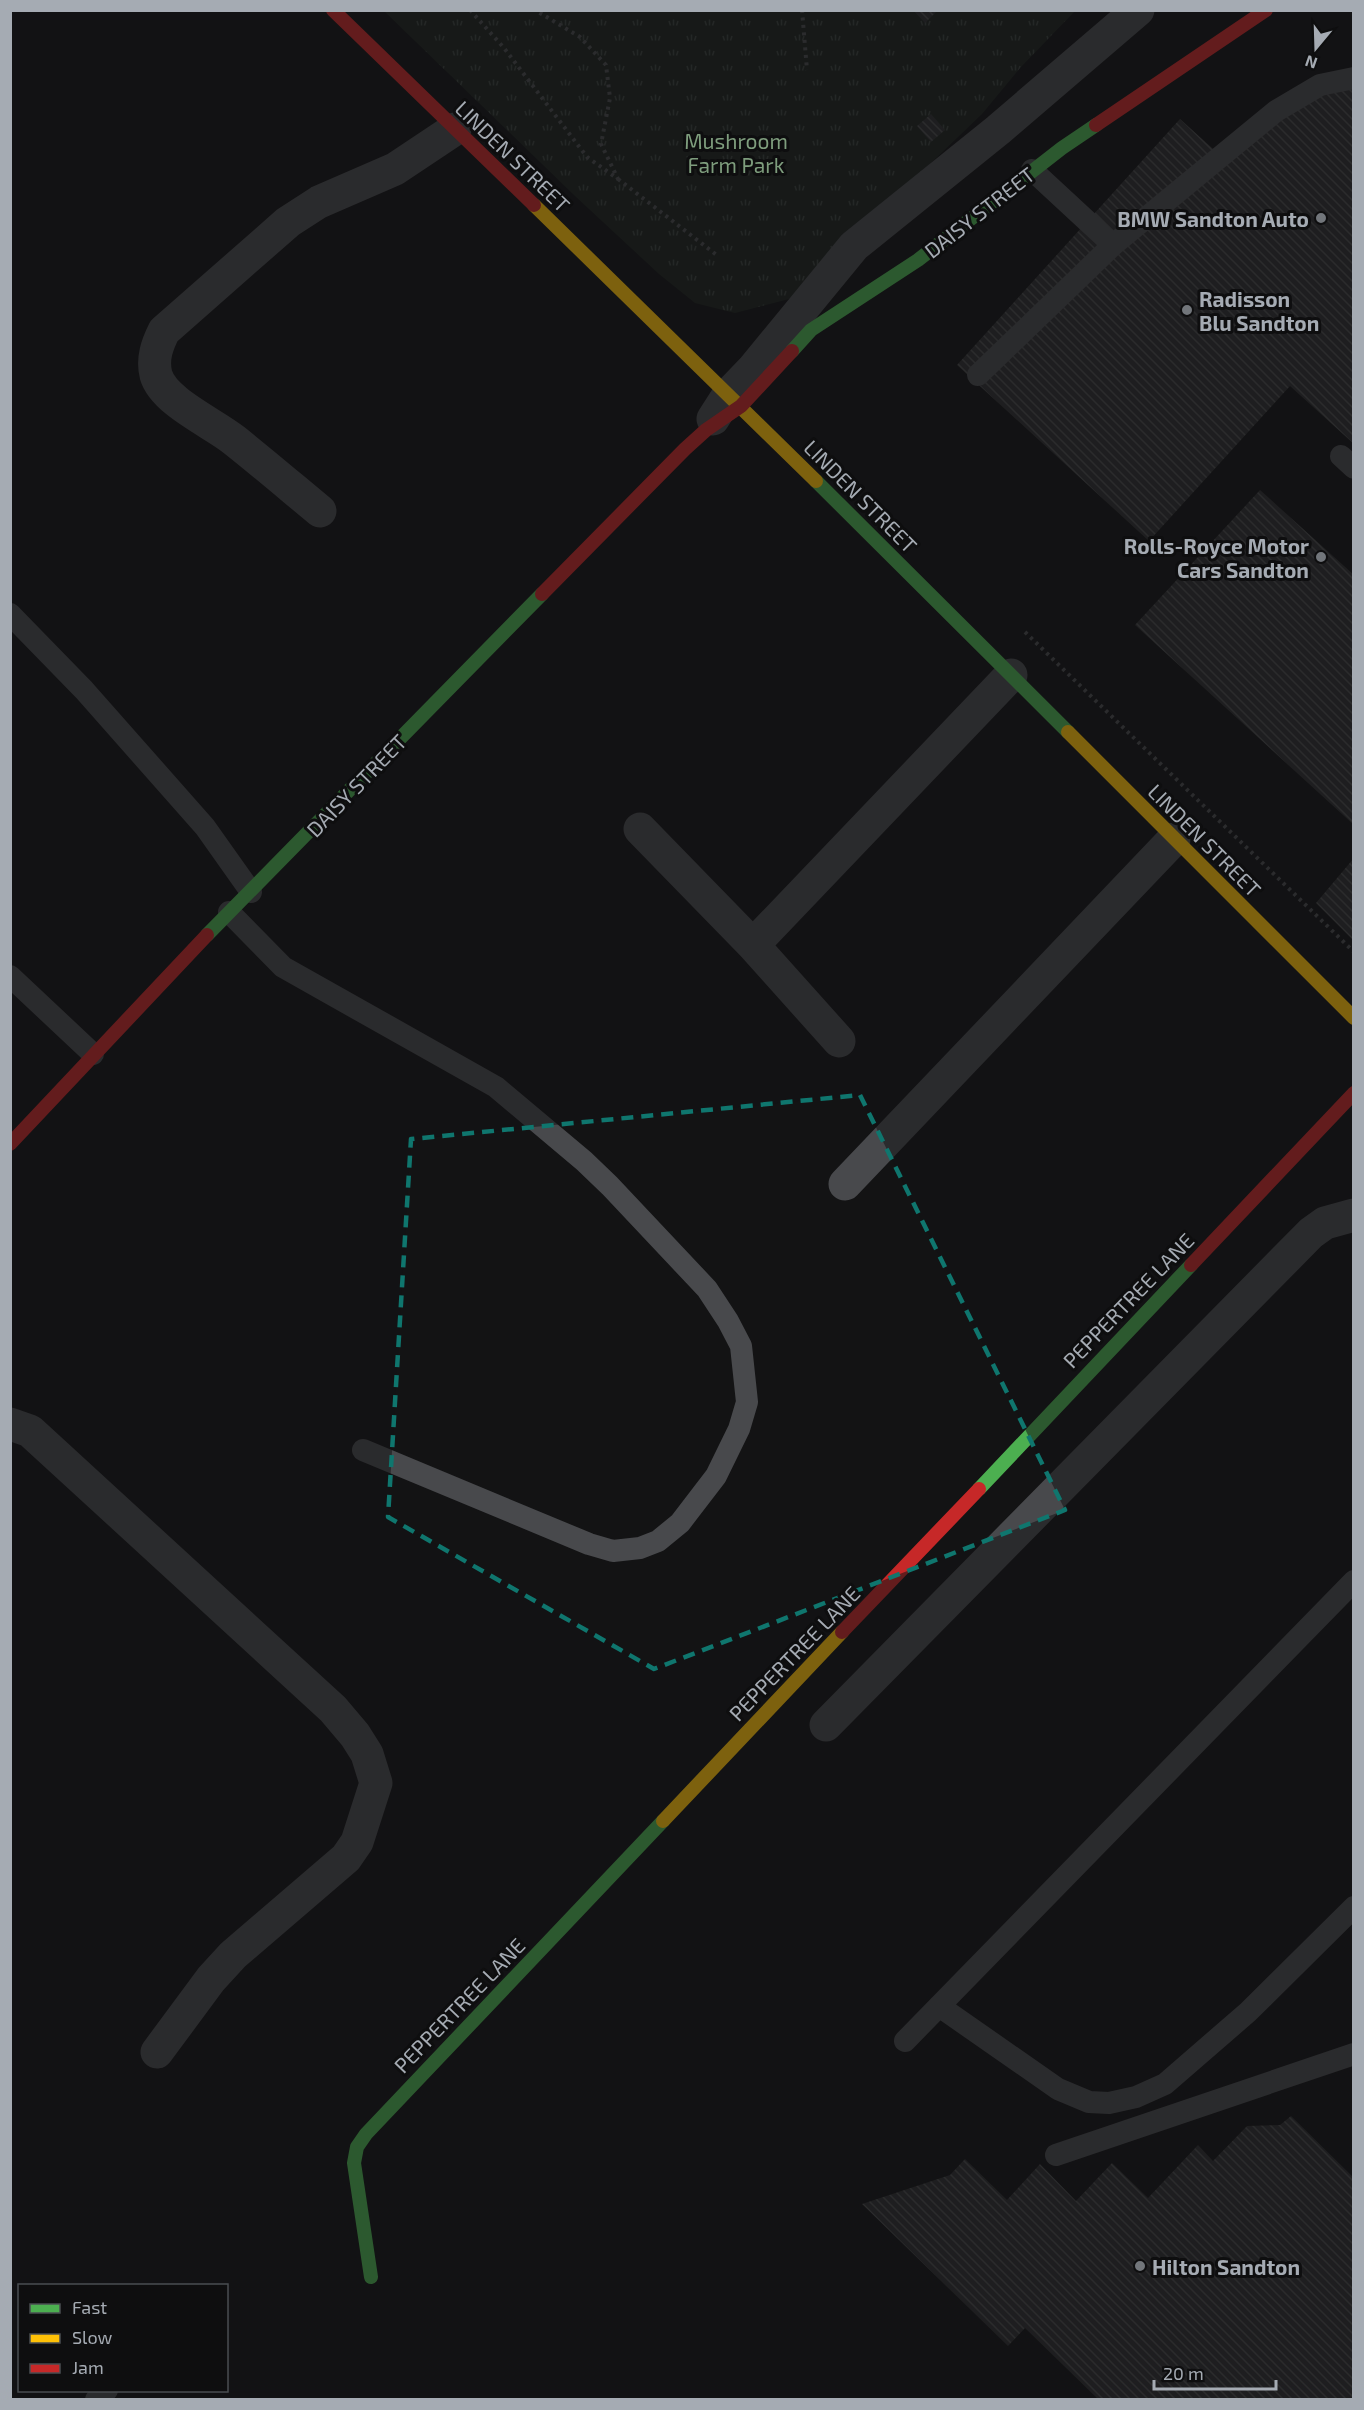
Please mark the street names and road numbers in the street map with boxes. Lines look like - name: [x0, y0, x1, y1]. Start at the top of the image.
- street label: LINDEN STREET: [451, 95, 575, 217]
- street label: DAISY STREET: [919, 161, 1039, 263]
- street label: LINDEN STREET: [799, 434, 923, 558]
- street label: DAISY STREET: [301, 729, 411, 841]
- street label: LINDEN STREET: [1143, 778, 1267, 902]
- street label: PEPPERTREE LANE: [1057, 1228, 1199, 1372]
- street label: PEPPERTREE LANE: [723, 1581, 865, 1725]
- street label: PEPPERTREE LANE: [388, 1933, 530, 2077]

